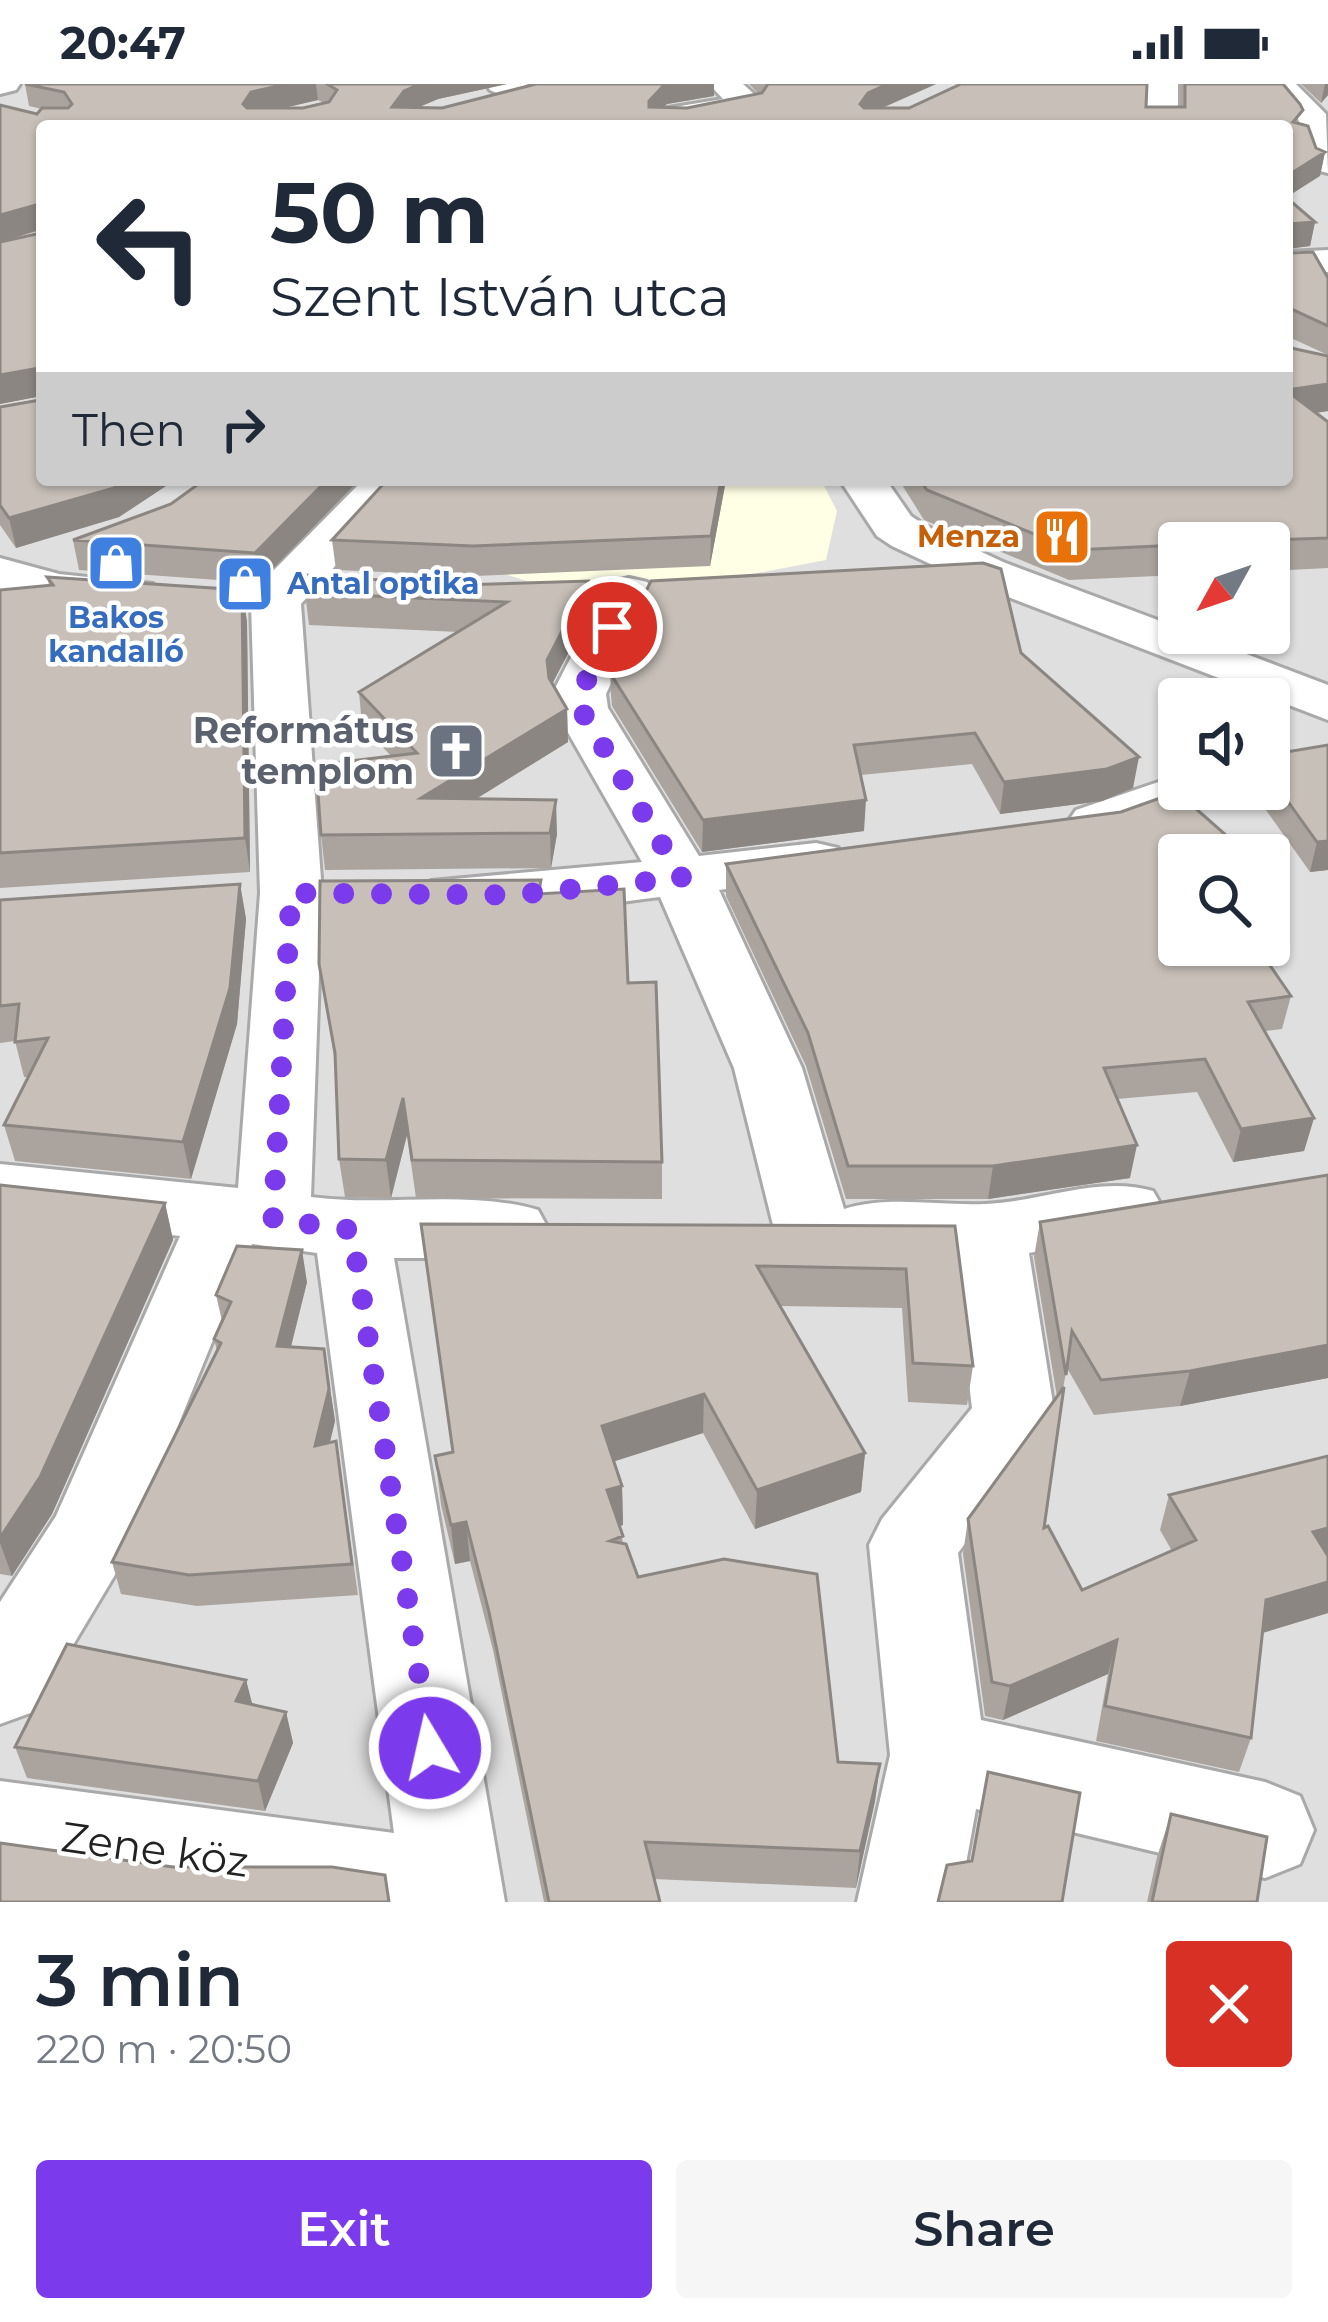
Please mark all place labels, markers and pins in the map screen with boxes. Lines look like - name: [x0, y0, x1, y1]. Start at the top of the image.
- restaurant icon: Menza: [1031, 506, 1093, 568]
- place label: Menza: [917, 518, 1020, 555]
- shop icon: Bakos kandalló: [85, 532, 147, 594]
- shop icon: Antal optika: [214, 553, 276, 615]
- place label: Antal optika: [286, 565, 480, 602]
- pin: [561, 576, 663, 678]
- place label: Bakos kandalló: [48, 599, 184, 670]
- place label: Református templom: [193, 708, 414, 793]
- church icon: Református templom: [425, 720, 487, 782]

